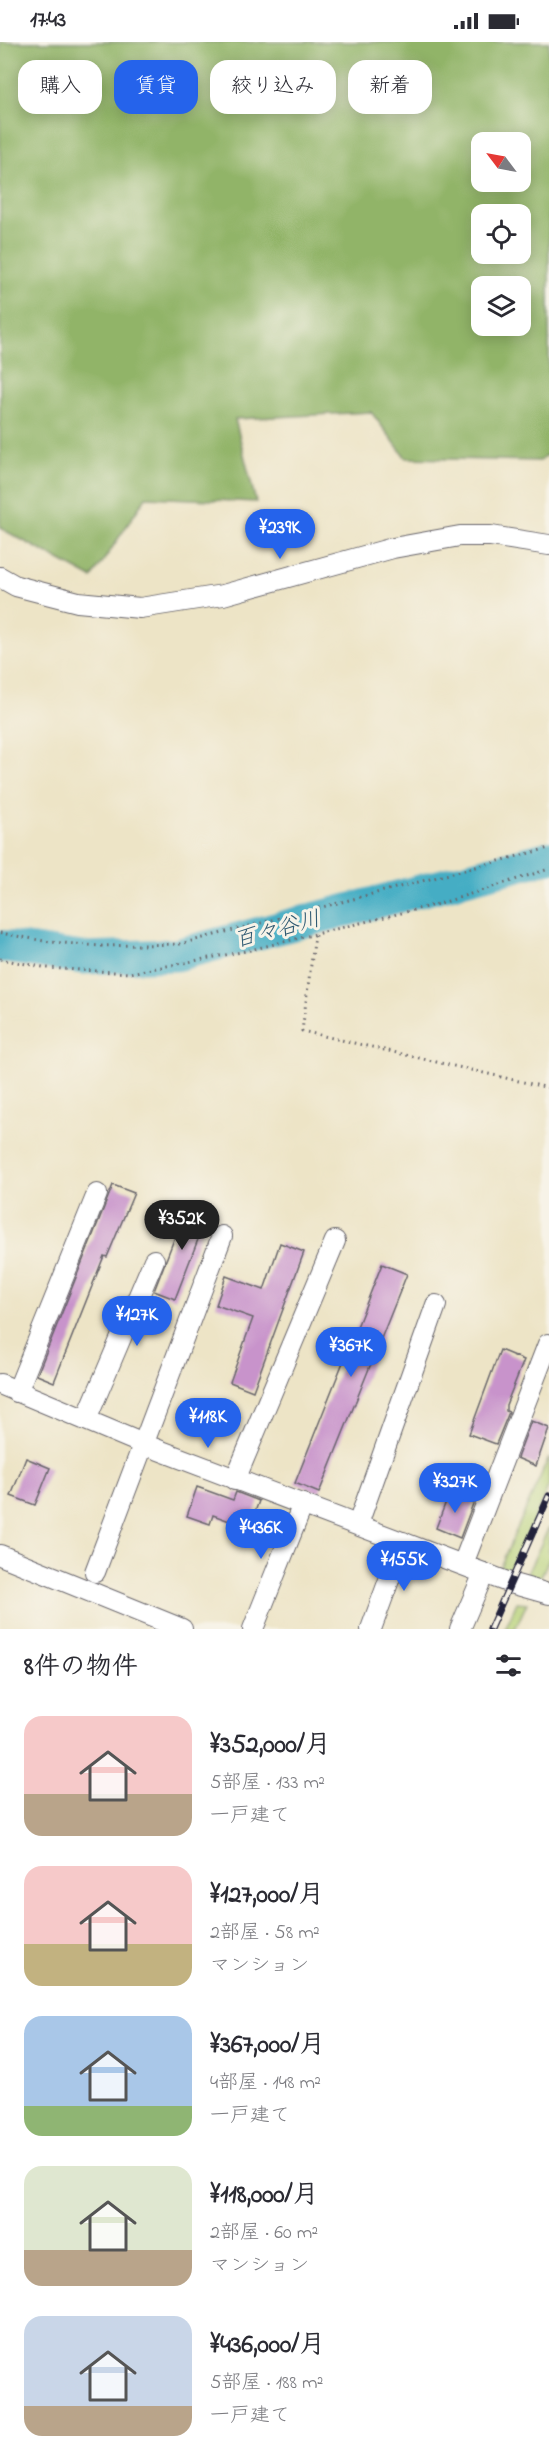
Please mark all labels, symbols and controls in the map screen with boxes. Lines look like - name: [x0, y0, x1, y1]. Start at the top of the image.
- text: 17:43: [30, 5, 66, 37]
- chip: 購入: [18, 60, 102, 114]
- chip: 賃貸: [114, 60, 198, 114]
- chip: 絞り込み: [210, 60, 336, 114]
- chip: 新着: [348, 60, 432, 114]
- north arrow: [471, 132, 531, 192]
- map controls: [471, 132, 531, 336]
- button: locate: [471, 204, 531, 264]
- button: layers: [471, 276, 531, 336]
- pin: ¥239K: [238, 509, 322, 560]
- text: ¥239K: [259, 514, 301, 543]
- water label: 百々谷川: [231, 904, 324, 958]
- pin: ¥352K: [140, 1200, 224, 1251]
- text: ¥352K: [158, 1205, 206, 1234]
- pin: ¥127K: [95, 1296, 179, 1347]
- text: ¥127K: [116, 1301, 158, 1330]
- pin: ¥367K: [309, 1327, 393, 1378]
- text: ¥367K: [330, 1332, 372, 1361]
- pin: ¥118K: [166, 1398, 250, 1449]
- text: ¥118K: [189, 1403, 227, 1432]
- pin: ¥327K: [413, 1463, 497, 1514]
- text: ¥327K: [433, 1468, 477, 1497]
- pin: ¥436K: [219, 1509, 303, 1560]
- text: ¥436K: [240, 1514, 282, 1543]
- pin: ¥155K: [362, 1541, 446, 1592]
- text: ¥155K: [381, 1546, 427, 1575]
- text: 8件の物件: [24, 1649, 138, 1687]
- icon: filters: [492, 1649, 525, 1682]
- text: ¥352,000/月: [210, 1727, 331, 1765]
- icon: home: [72, 1740, 144, 1812]
- text: 5部屋 · 133 m²: [210, 1769, 325, 1798]
- text: 一戸建て: [210, 1802, 290, 1831]
- text: ¥127,000/月: [210, 1877, 324, 1915]
- icon: home: [72, 1890, 144, 1962]
- text: 2部屋 · 58 m²: [210, 1919, 320, 1948]
- text: マンション: [210, 1952, 309, 1981]
- text: ¥367,000/月: [210, 2027, 325, 2065]
- icon: home: [72, 2040, 144, 2112]
- text: 4部屋 · 148 m²: [210, 2069, 321, 2098]
- text: 一戸建て: [210, 2102, 290, 2131]
- text: ¥118,000/月: [210, 2177, 319, 2215]
- icon: home: [72, 2190, 144, 2262]
- text: 2部屋 · 60 m²: [210, 2219, 318, 2248]
- text: マンション: [210, 2252, 309, 2281]
- text: ¥436,000/月: [210, 2327, 325, 2365]
- icon: home: [72, 2340, 144, 2412]
- text: 5部屋 · 188 m²: [210, 2369, 324, 2398]
- text: 一戸建て: [210, 2402, 290, 2431]

